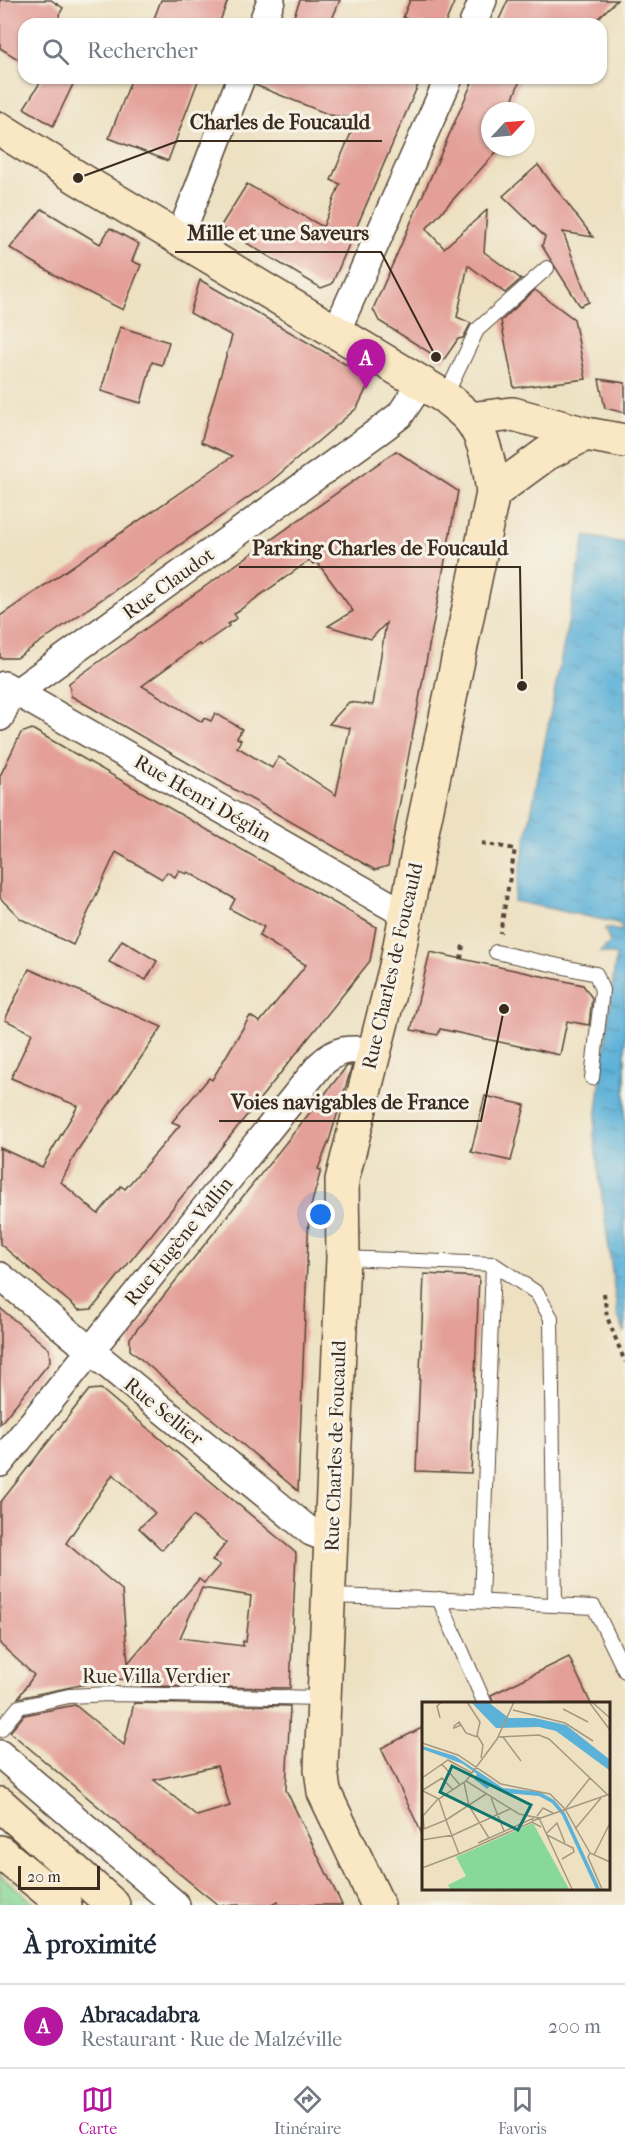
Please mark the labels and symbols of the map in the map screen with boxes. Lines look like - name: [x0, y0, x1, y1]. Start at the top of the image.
- callout: Charles de Foucauld: [178, 102, 382, 141]
- north arrow: [481, 102, 535, 156]
- text: Charles de Foucauld: [190, 110, 371, 134]
- callout: Mille et une Saveurs: [175, 213, 381, 252]
- text: Mille et une Saveurs: [186, 221, 369, 245]
- pin: A: [346, 340, 386, 389]
- callout: Parking Charles de Foucauld: [239, 528, 520, 567]
- text: Parking Charles de Foucauld: [252, 536, 509, 560]
- street label: Rue Claudot: [118, 543, 218, 624]
- street label: Rue Henri Déglin: [130, 750, 276, 847]
- street label: Rue Charles de Foucauld: [358, 859, 428, 1072]
- callout: Voies navigables de France: [219, 1082, 481, 1121]
- text: Voies navigables de France: [230, 1090, 470, 1114]
- street label: Rue Eugène Vallin: [119, 1172, 238, 1310]
- your location: [306, 1200, 335, 1229]
- street label: Rue Charles de Foucauld: [320, 1339, 351, 1552]
- street label: Rue Sellier: [120, 1373, 208, 1451]
- street label: Rue Villa Verdier: [82, 1665, 231, 1688]
- inset map: [422, 1702, 610, 1890]
- scale bar: [18, 1863, 100, 1890]

